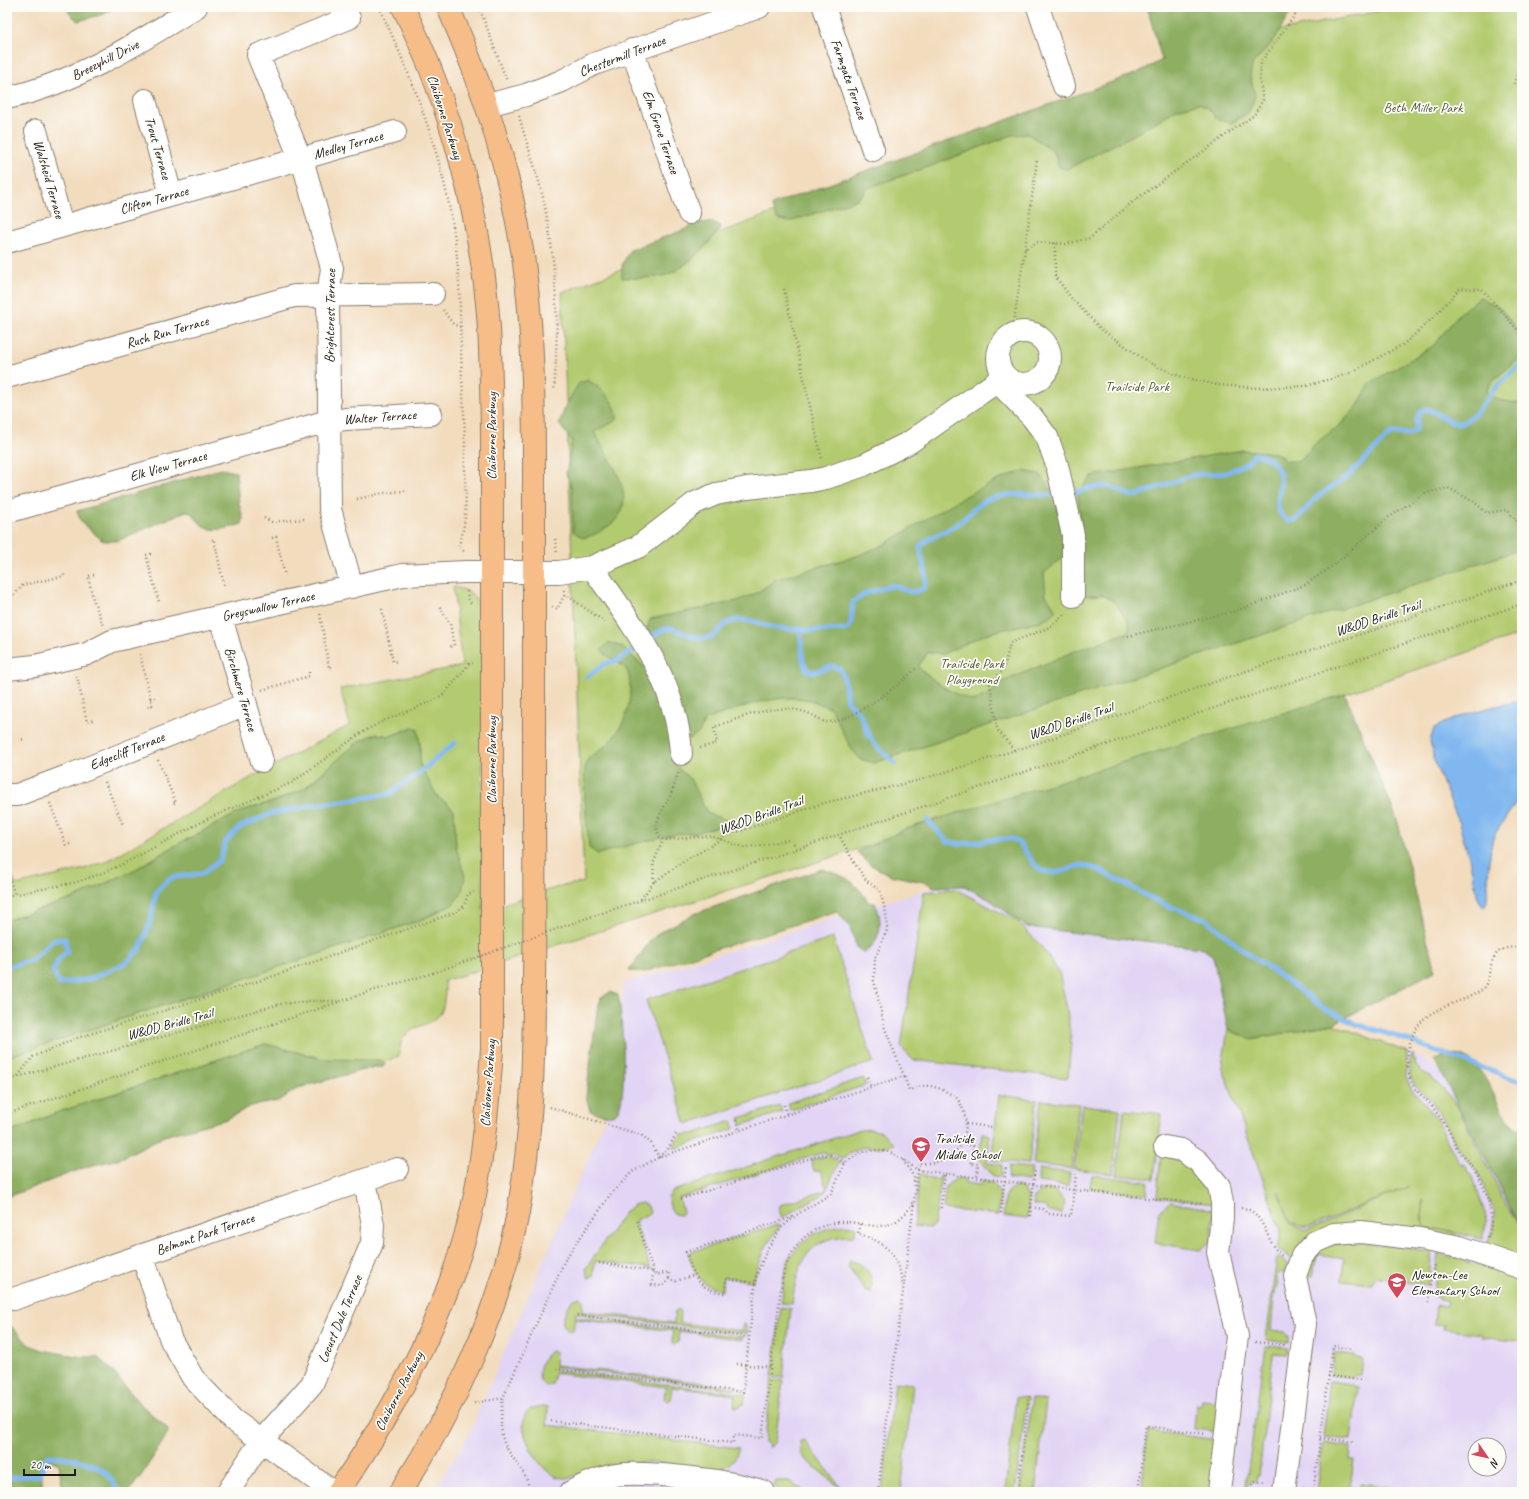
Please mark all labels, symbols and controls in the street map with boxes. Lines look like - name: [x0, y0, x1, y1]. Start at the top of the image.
- street label: Chestermill Terrace: [577, 31, 669, 80]
- street label: Breezyhill Drive: [69, 35, 143, 84]
- street label: Farmgate Terrace: [827, 37, 871, 123]
- street label: Claiborne Parkway: [423, 73, 467, 162]
- street label: Elm Grove Terrace: [639, 88, 684, 177]
- park label: Beth Miller Park: [1384, 99, 1464, 116]
- street label: Trout Terrace: [141, 115, 175, 183]
- street label: Medley Terrace: [311, 127, 386, 163]
- street label: Walsheid Terrace: [30, 138, 69, 222]
- street label: Clifton Terrace: [118, 182, 191, 218]
- street label: Brightcrest Terrace: [321, 267, 339, 363]
- street label: Rush Run Terrace: [124, 312, 212, 352]
- park label: Trailside Park: [1105, 378, 1170, 395]
- street label: Claiborne Parkway: [483, 391, 500, 480]
- street label: Walter Terrace: [343, 406, 418, 428]
- street label: Elk View Terrace: [128, 447, 210, 485]
- street label: Greyswallow Terrace: [220, 587, 317, 625]
- street label: W&OD Bridle Trail: [1334, 596, 1425, 640]
- street label: Birchmere Terrace: [221, 645, 262, 734]
- park label: Trailside Park Playground: [940, 655, 1005, 688]
- street label: W&OD Bridle Trail: [1027, 698, 1118, 743]
- street label: Claiborne Parkway: [483, 715, 500, 804]
- street label: Edgecliff Terrace: [87, 728, 168, 774]
- street label: W&OD Bridle Trail: [717, 791, 808, 838]
- street label: W&OD Bridle Trail: [125, 1004, 217, 1044]
- street label: Claiborne Parkway: [476, 1038, 500, 1127]
- place label: Trailside Middle School: [935, 1130, 1002, 1163]
- school or university icon: Trailside Middle School: [910, 1135, 932, 1163]
- street label: Belmont Park Terrace: [154, 1209, 258, 1259]
- place label: Newton-Lee Elementary School: [1411, 1266, 1501, 1299]
- street label: Locust Dale Terrace: [314, 1271, 367, 1365]
- school or university icon: Newton-Lee Elementary School: [1386, 1271, 1408, 1299]
- street label: Claiborne Parkway: [371, 1347, 428, 1434]
- north arrow: [1467, 1437, 1507, 1477]
- scale bar: [24, 1451, 75, 1477]
- text: N: [1486, 1456, 1503, 1471]
- text: 20 m: [30, 1457, 52, 1473]

